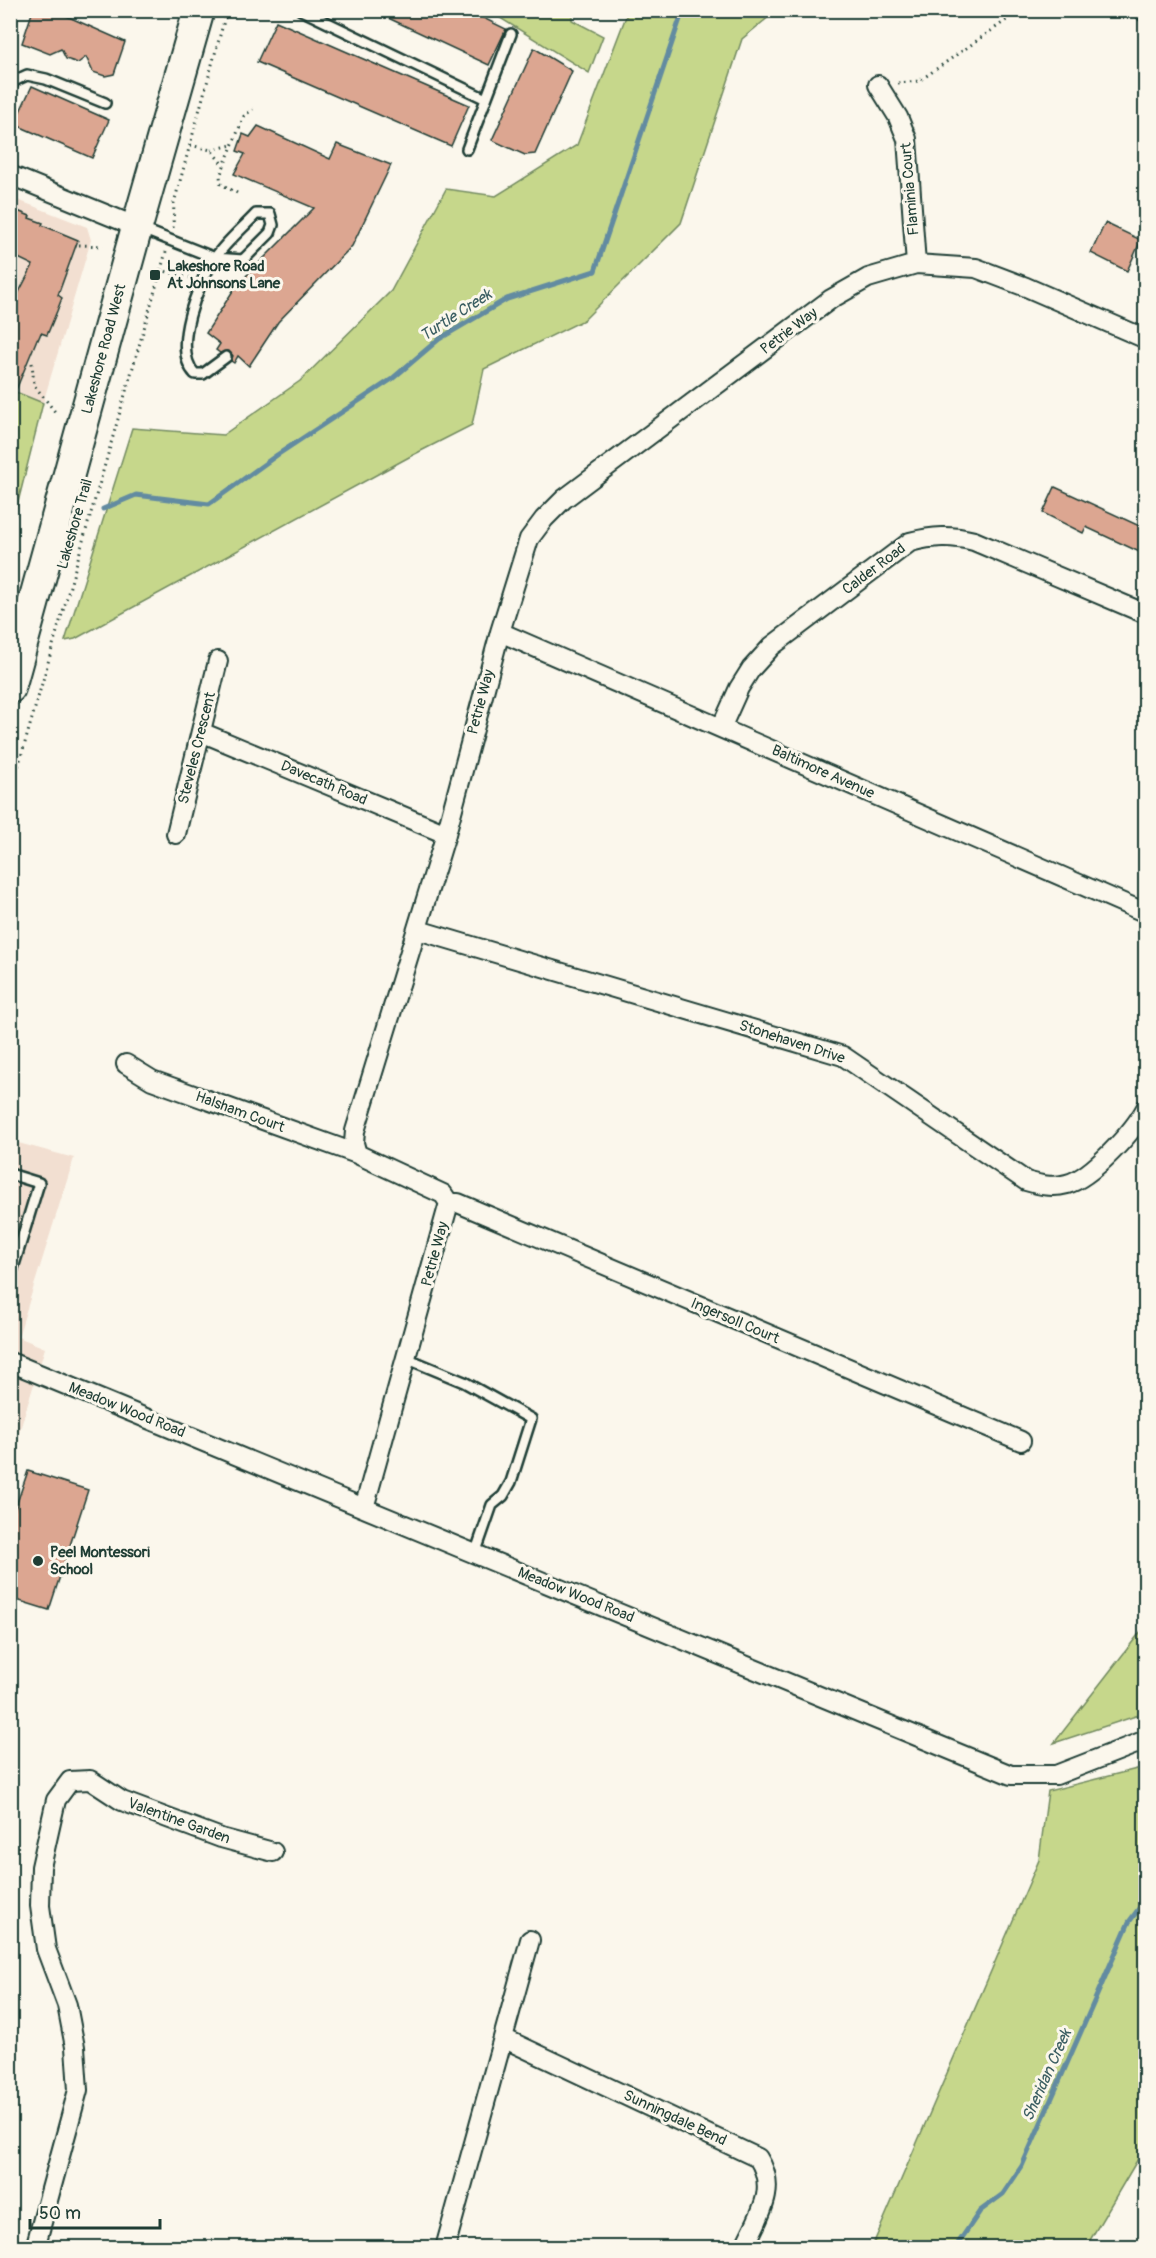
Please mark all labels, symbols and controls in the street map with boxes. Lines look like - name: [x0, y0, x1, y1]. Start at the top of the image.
- street label: Flaminia Court: [896, 141, 924, 236]
- place label: Lakeshore Road At Johnsons Lane: [167, 257, 281, 293]
- marker: Lakeshore Road At Johnsons Lane: [148, 268, 162, 282]
- street label: Lakeshore Road West: [77, 281, 131, 416]
- water label: Turtle Creek: [416, 284, 497, 346]
- street label: Petrie Way: [757, 303, 822, 359]
- street label: Lakeshore Trail: [53, 477, 97, 571]
- street label: Calder Road: [839, 539, 909, 599]
- street label: Petrie Way: [463, 667, 499, 737]
- street label: Steveles Crescent: [174, 689, 220, 806]
- street label: Baltimore Avenue: [769, 741, 878, 803]
- street label: Davecath Road: [278, 756, 370, 810]
- street label: Stonehaven Drive: [737, 1016, 848, 1068]
- street label: Halsham Court: [193, 1087, 288, 1137]
- street label: Petrie Way: [417, 1219, 453, 1289]
- street label: Ingersoll Court: [688, 1294, 783, 1349]
- street label: Meadow Wood Road: [66, 1378, 188, 1442]
- place label: Peel Montessori School: [50, 1543, 150, 1579]
- marker: Peel Montessori School: [31, 1554, 45, 1568]
- street label: Meadow Wood Road: [515, 1563, 637, 1627]
- street label: Valentine Garden: [125, 1794, 233, 1848]
- water label: Sheridan Creek: [1018, 2025, 1077, 2124]
- street label: Sunningdale Bend: [620, 2086, 730, 2150]
- scale bar: [30, 2192, 160, 2230]
- text: 50 m: [39, 2202, 81, 2225]

